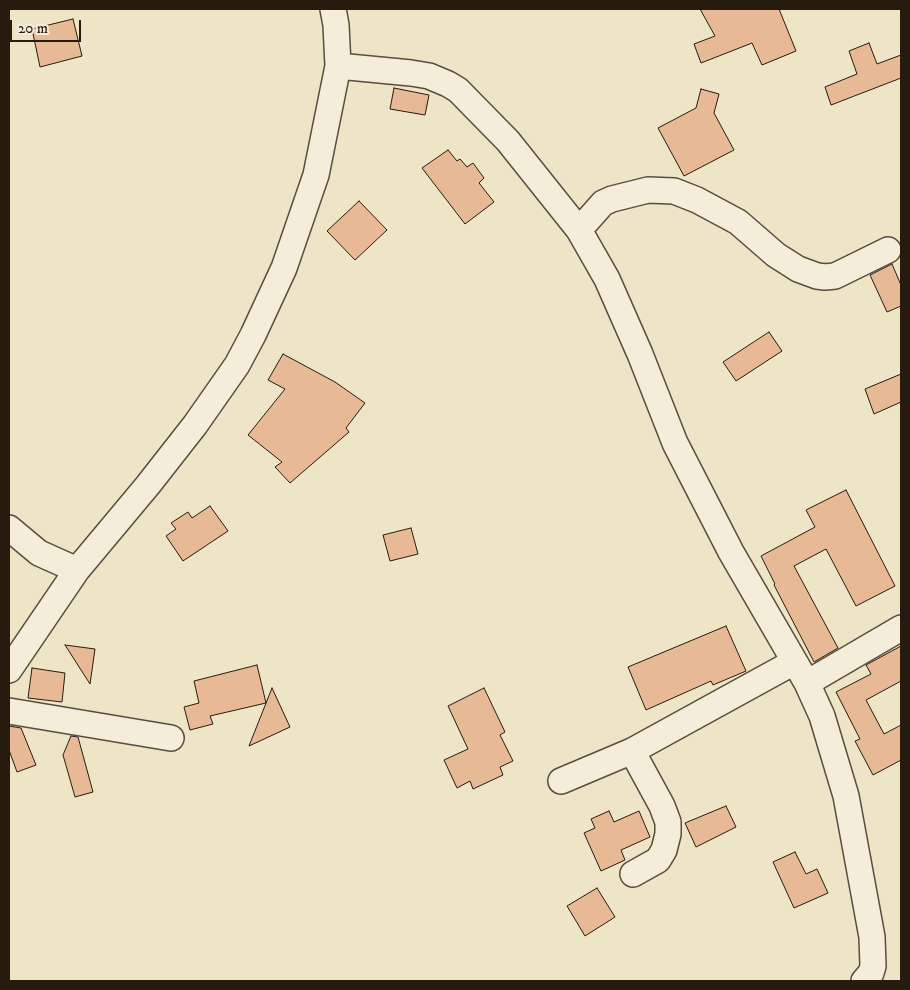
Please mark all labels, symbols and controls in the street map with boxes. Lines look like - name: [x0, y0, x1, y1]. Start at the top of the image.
- scale bar: [12, 10, 84, 42]
- text: 20 m: [18, 19, 48, 38]

